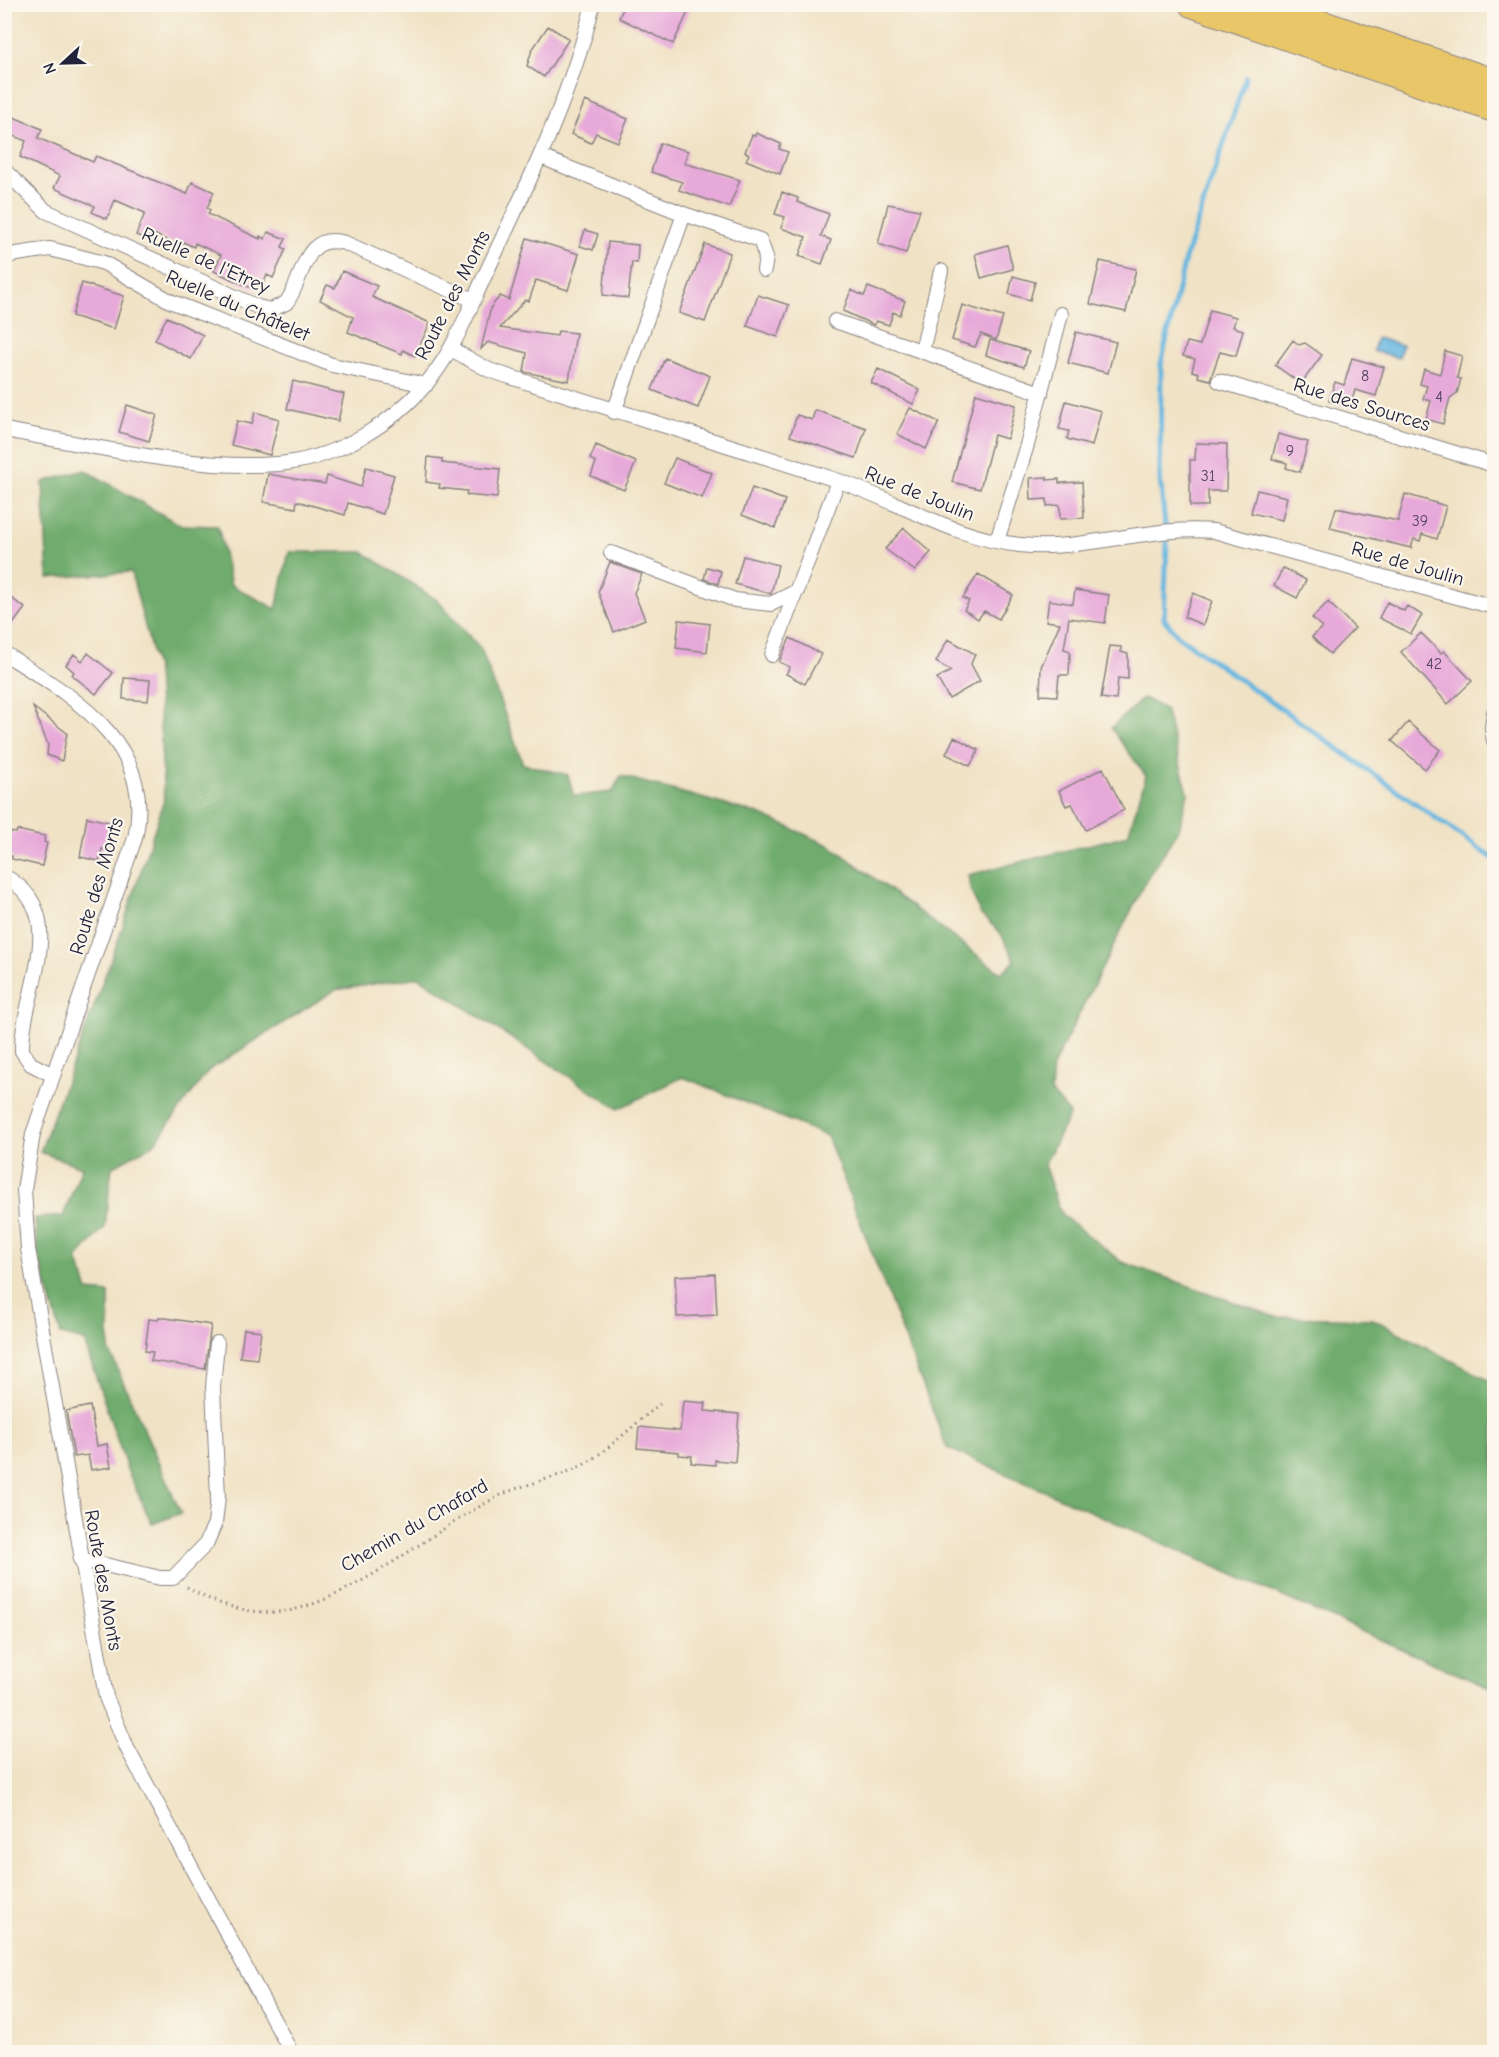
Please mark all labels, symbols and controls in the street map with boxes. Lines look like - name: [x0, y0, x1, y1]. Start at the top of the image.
- north arrow: [33, 33, 93, 93]
- text: N: [40, 60, 60, 76]
- street label: Ruelle de l'Etrey: [138, 222, 273, 299]
- street label: Route des Monts: [410, 227, 495, 364]
- street label: Ruelle du Châtelet: [163, 265, 314, 347]
- house number: 8: [1361, 367, 1369, 385]
- street label: Rue des Sources: [1291, 373, 1433, 436]
- house number: 4: [1435, 388, 1443, 406]
- house number: 9: [1286, 442, 1294, 460]
- street label: Rue de Joulin: [862, 461, 978, 526]
- house number: 31: [1201, 467, 1215, 485]
- house number: 39: [1412, 512, 1428, 530]
- street label: Rue de Joulin: [1349, 536, 1467, 591]
- house number: 42: [1426, 655, 1442, 673]
- street label: Route des Monts: [65, 815, 128, 958]
- street label: Chemin du Chafard: [337, 1474, 492, 1577]
- street label: Route des Monts: [80, 1508, 127, 1652]

